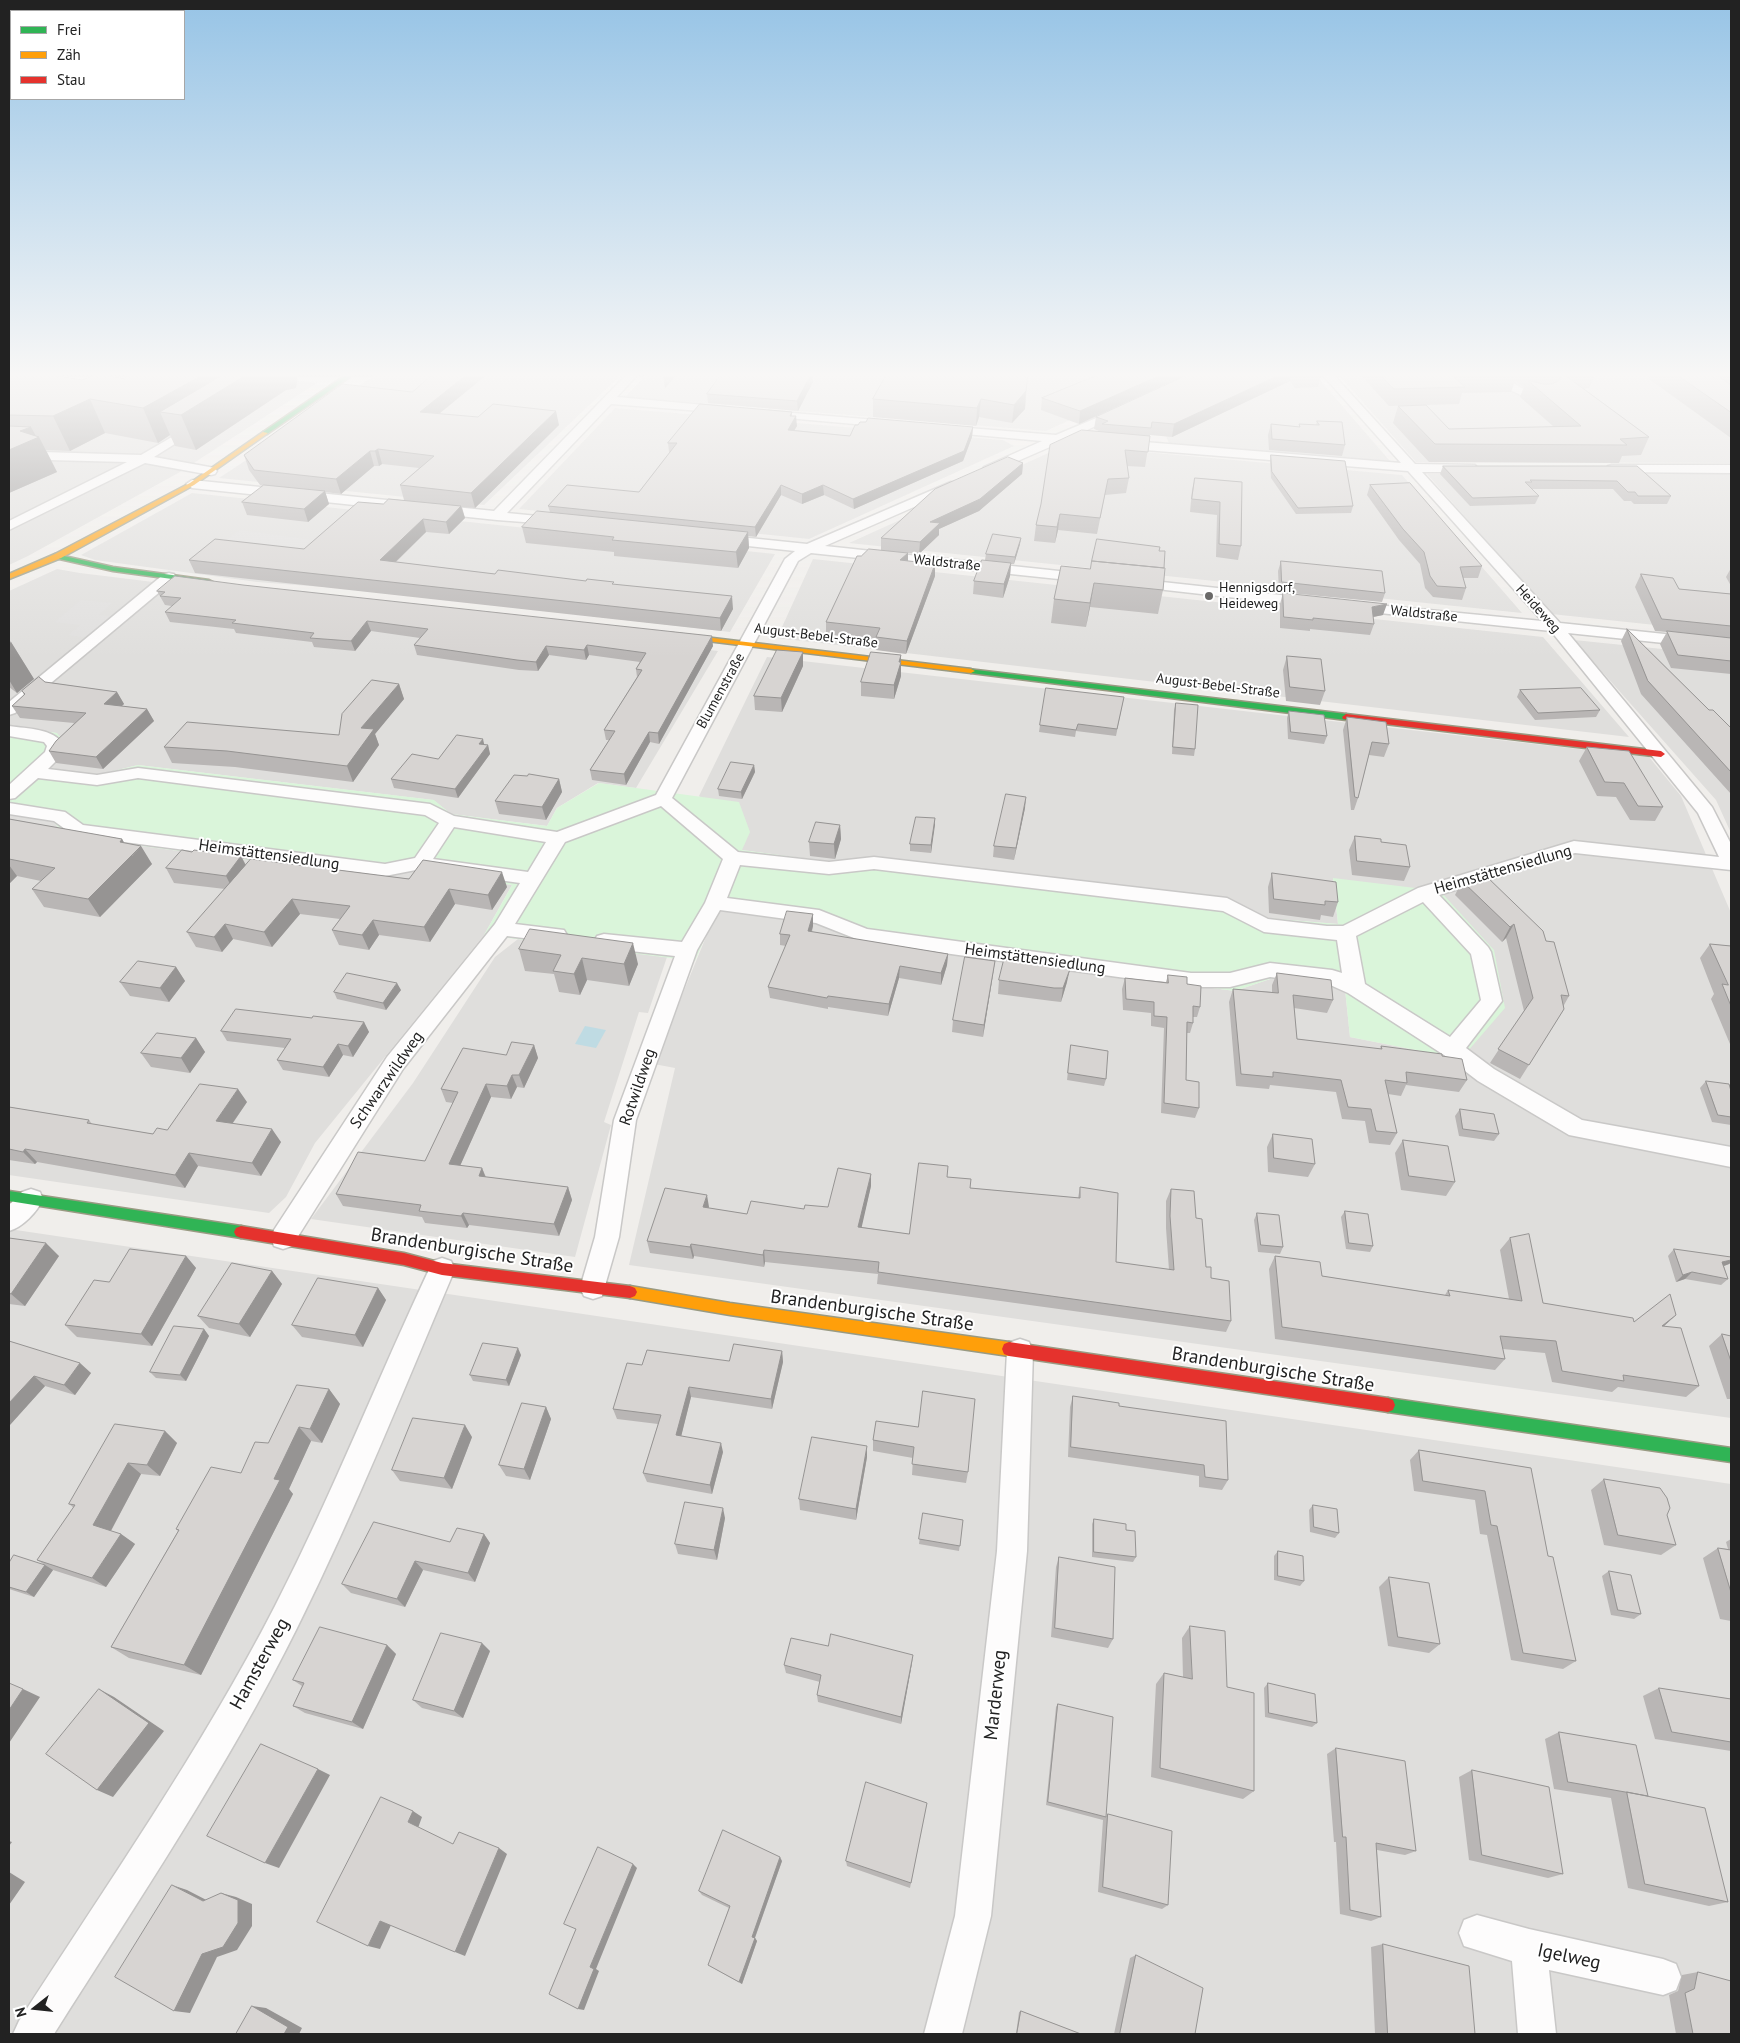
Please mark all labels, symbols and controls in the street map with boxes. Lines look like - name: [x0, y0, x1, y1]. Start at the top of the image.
- legend: [10, 10, 185, 100]
- text: Frei: [57, 20, 82, 39]
- text: Zäh: [57, 45, 81, 64]
- text: Stau: [57, 70, 86, 89]
- street label: Waldstraße: [913, 551, 981, 575]
- place label: Hennigsdorf, Heideweg: [1219, 580, 1295, 612]
- street label: Heideweg: [1512, 581, 1564, 637]
- marker: Hennigsdorf, Heideweg: [1203, 590, 1215, 602]
- street label: Waldstraße: [1390, 602, 1458, 626]
- street label: August-Bebel-Straße: [753, 620, 879, 652]
- street label: Blumenstraße: [693, 650, 749, 732]
- street label: August-Bebel-Straße: [1155, 670, 1281, 702]
- street label: Heimstättensiedlung: [197, 836, 341, 874]
- street label: Heimstättensiedlung: [1432, 841, 1574, 899]
- street label: Heimstättensiedlung: [963, 940, 1107, 978]
- street label: Schwarzwildweg: [346, 1028, 428, 1132]
- street label: Rotwildweg: [616, 1046, 660, 1128]
- street label: Brandenburgische Straße: [369, 1224, 575, 1278]
- street label: Brandenburgische Straße: [769, 1285, 975, 1337]
- street label: Brandenburgische Straße: [1170, 1343, 1376, 1397]
- street label: Hamsterweg: [225, 1614, 295, 1714]
- street label: Marderweg: [980, 1649, 1012, 1741]
- street label: Igelweg: [1535, 1939, 1603, 1975]
- north arrow: [10, 1983, 60, 2033]
- text: N: [11, 2005, 31, 2019]

